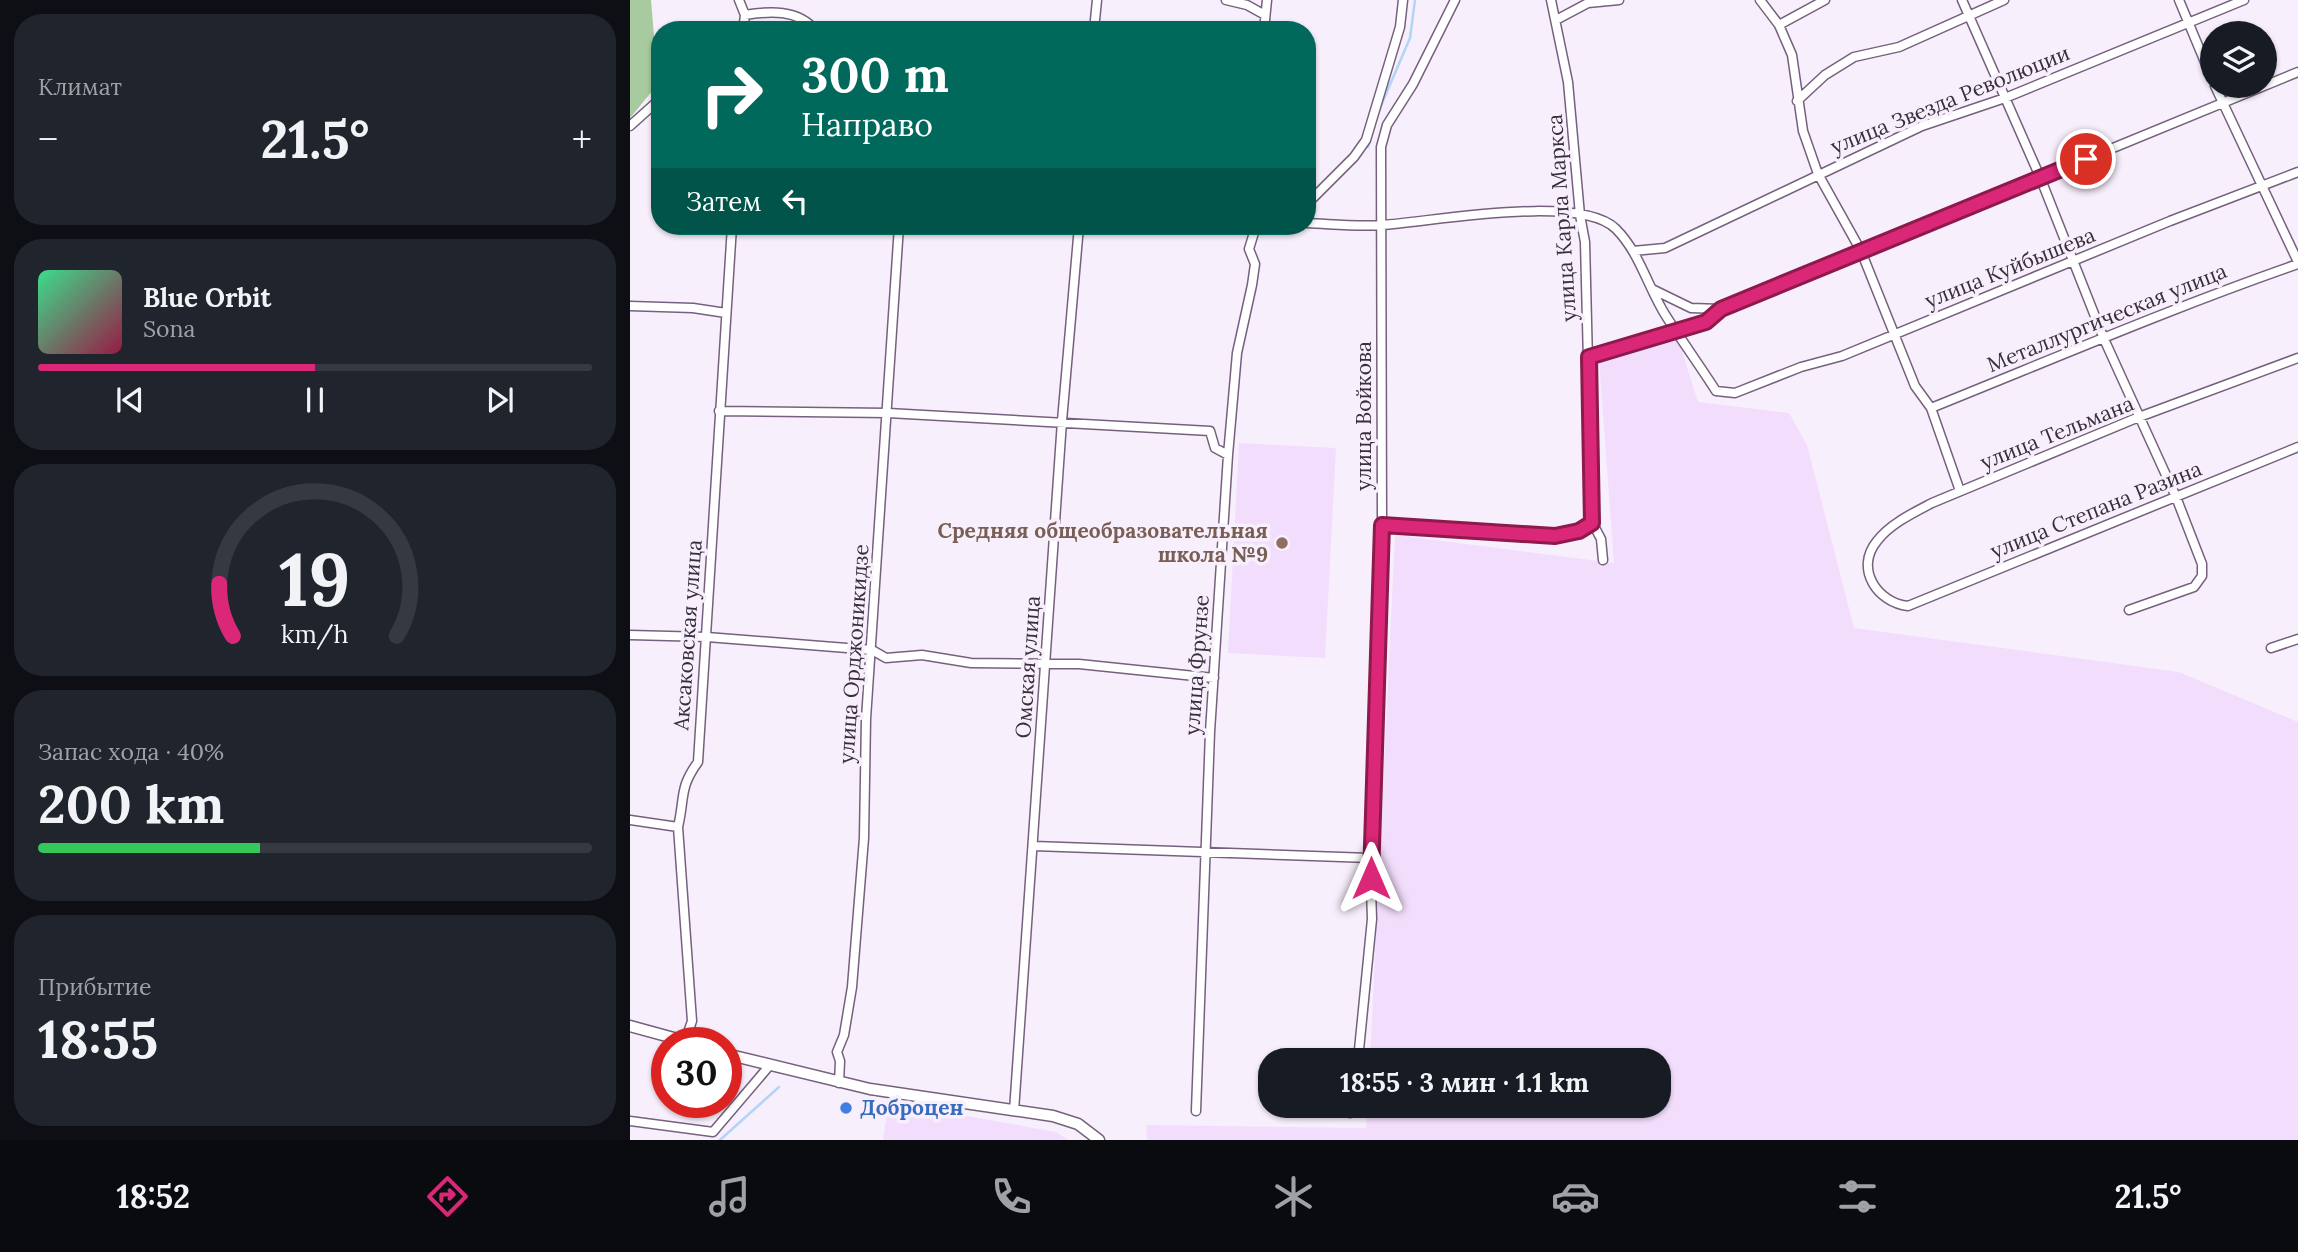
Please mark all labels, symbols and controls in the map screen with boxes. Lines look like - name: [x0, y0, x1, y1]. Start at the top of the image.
- map controls: [2200, 21, 2277, 98]
- button: layers: [2200, 21, 2277, 98]
- street label: улица Звезда Революции: [1826, 39, 2073, 160]
- text: 300 m: [801, 43, 949, 105]
- icon: right: [686, 49, 777, 140]
- text: Климат: [38, 72, 122, 101]
- text: Направо: [801, 104, 933, 145]
- text: 21.5°: [261, 106, 369, 172]
- street label: улица Карла Маркса: [1541, 113, 1582, 323]
- text: −: [38, 115, 58, 163]
- text: +: [572, 115, 592, 163]
- pin: [2056, 129, 2116, 189]
- icon: arrive: [2067, 140, 2105, 178]
- icon: left: [776, 182, 814, 220]
- text: Затем: [686, 185, 762, 218]
- street label: улица Куйбышева: [1921, 221, 2099, 314]
- street label: Металлургическая улица: [1983, 257, 2231, 378]
- text: Blue Orbit: [143, 281, 271, 314]
- text: Sona: [143, 314, 195, 343]
- street label: улица Войкова: [1350, 341, 1377, 491]
- icon: previous: [111, 381, 149, 419]
- icon: pause: [296, 381, 334, 419]
- icon: next: [481, 381, 519, 419]
- street label: улица Тельмана: [1976, 389, 2138, 476]
- street label: улица Степана Разина: [1986, 455, 2206, 564]
- place label: Средняя общеобразовательная школа №9: [938, 517, 1268, 568]
- text: 19: [279, 533, 351, 626]
- marker: Средняя общеобразовательная школа №9: [1274, 535, 1290, 551]
- street label: Аксаковская улица: [667, 538, 708, 732]
- street label: улица Орджоникидзе: [832, 543, 875, 765]
- street label: улица Фрунзе: [1178, 594, 1215, 736]
- street label: Омская улица: [1009, 595, 1046, 739]
- text: km/h: [281, 618, 349, 650]
- text: Запас хода · 40%: [38, 737, 224, 766]
- text: 200 km: [38, 771, 224, 837]
- position arrow: [1334, 841, 1408, 915]
- text: Прибытие: [38, 972, 152, 1001]
- text: 18:55: [38, 1006, 158, 1072]
- speed limit sign: 30: [651, 1027, 742, 1118]
- text: 18:55 · 3 мин · 1.1 km: [1340, 1066, 1589, 1099]
- place label: Доброцен: [860, 1094, 964, 1121]
- marker: Доброцен: [838, 1100, 854, 1116]
- icon: directions: [423, 1172, 472, 1221]
- icon: music: [705, 1172, 754, 1221]
- icon: phone: [987, 1172, 1036, 1221]
- icon: climate: [1269, 1172, 1318, 1221]
- icon: car: [1551, 1172, 1600, 1221]
- icon: filters: [1833, 1172, 1882, 1221]
- text: 18:52: [116, 1176, 190, 1217]
- text: 21.5°: [2114, 1176, 2181, 1217]

